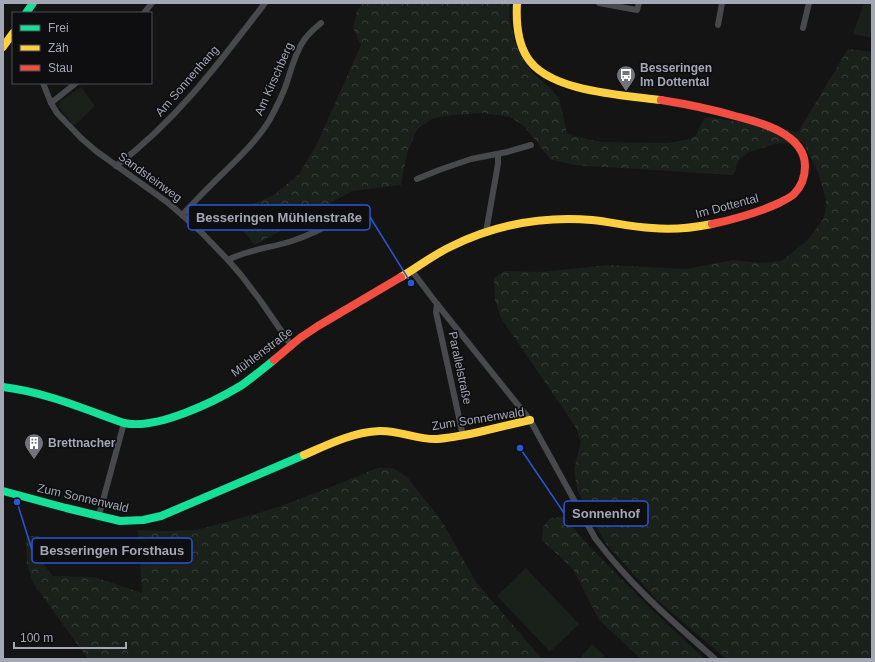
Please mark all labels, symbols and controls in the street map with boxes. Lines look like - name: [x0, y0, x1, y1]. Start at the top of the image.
- legend: [12, 12, 152, 84]
- text: Frei: [48, 21, 69, 35]
- street label: Am Kirschberg: [252, 40, 296, 118]
- text: Zäh: [48, 41, 69, 55]
- street label: Am Sonnenhang: [152, 43, 222, 119]
- text: Stau: [48, 61, 73, 75]
- place label: Besseringen Im Dottental: [640, 61, 712, 89]
- bus stop icon: Besseringen Im Dottental: [615, 64, 637, 92]
- street label: Sandsteinweg: [115, 149, 185, 205]
- street label: Im Dottental: [694, 191, 760, 221]
- callout: Besseringen Mühlenstraße: [188, 205, 370, 230]
- text: Besseringen Mühlenstraße: [196, 210, 362, 225]
- street label: Mühlenstraße: [228, 324, 296, 380]
- street label: Parallelstraße: [445, 330, 475, 406]
- street label: Zum Sonnenwald: [431, 405, 525, 433]
- building icon: Brettnacher: [23, 432, 45, 460]
- place label: Brettnacher: [48, 436, 116, 450]
- street label: Zum Sonnenwald: [36, 481, 130, 515]
- callout: Sonnenhof: [564, 501, 648, 526]
- text: Sonnenhof: [572, 506, 641, 521]
- callout: Besseringen Forsthaus: [32, 538, 192, 563]
- text: Besseringen Forsthaus: [40, 543, 184, 558]
- scale bar: [14, 624, 126, 650]
- text: 100 m: [20, 631, 53, 645]

